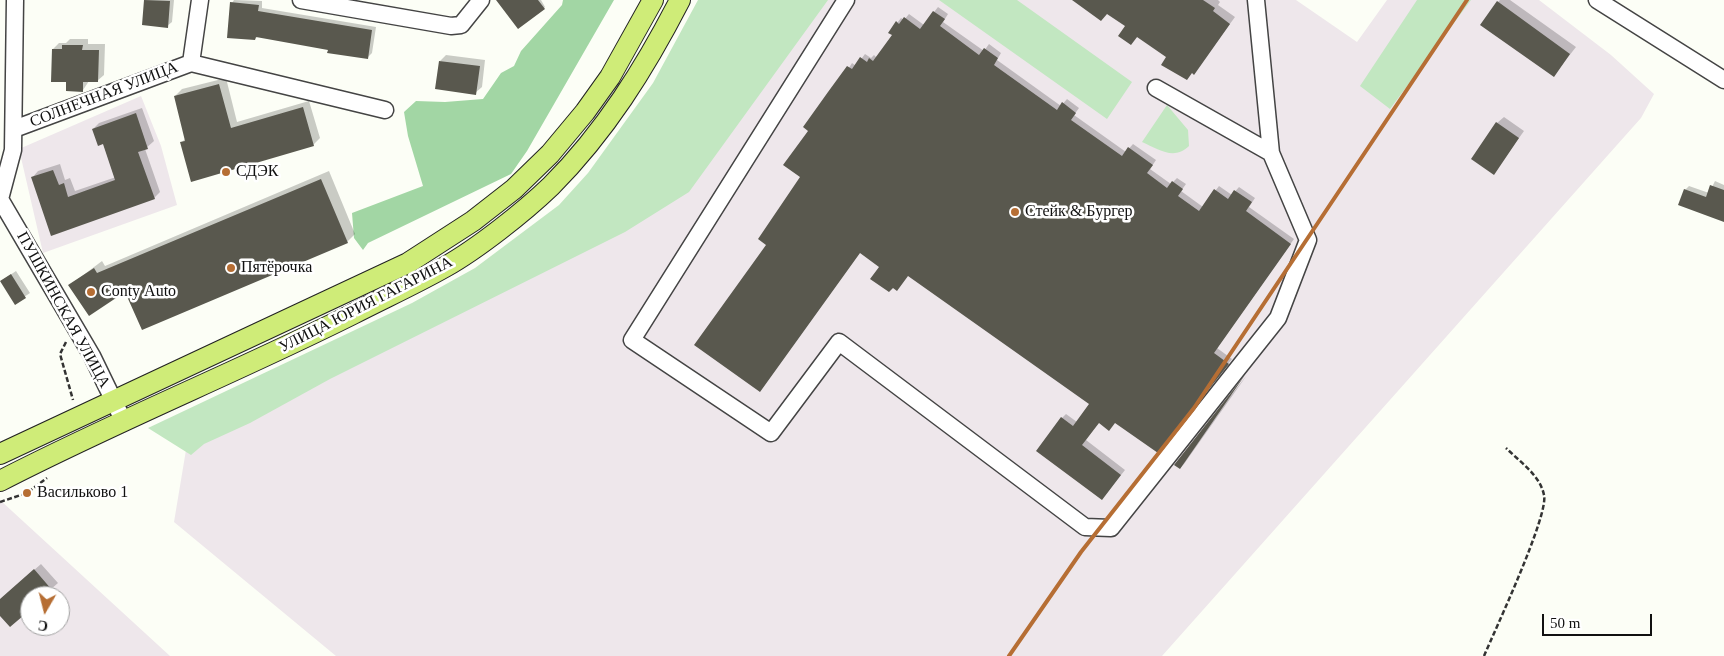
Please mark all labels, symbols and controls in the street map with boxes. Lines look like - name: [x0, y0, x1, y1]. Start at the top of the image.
- street label: СОЛНЕЧНАЯ УЛИЦА: [27, 58, 181, 132]
- place label: СДЭК: [236, 162, 278, 182]
- marker: СДЭК: [220, 166, 232, 178]
- place label: Стейк & Бургер: [1025, 202, 1133, 222]
- marker: Стейк & Бургер: [1009, 206, 1021, 218]
- street label: ПУШКИНСКАЯ УЛИЦА: [12, 229, 114, 391]
- street label: УЛИЦА ЮРИЯ ГАГАРИНА: [276, 253, 456, 357]
- place label: Пятёрочка: [241, 258, 312, 278]
- marker: Пятёрочка: [225, 262, 237, 274]
- place label: Conty Auto: [101, 282, 176, 302]
- marker: Conty Auto: [85, 286, 97, 298]
- place label: Васильково 1: [37, 483, 128, 503]
- marker: Васильково 1: [21, 487, 33, 499]
- north arrow: [20, 586, 70, 636]
- scale bar: [1544, 604, 1654, 636]
- text: 50 m: [1550, 615, 1580, 631]
- text: С: [37, 617, 49, 633]

